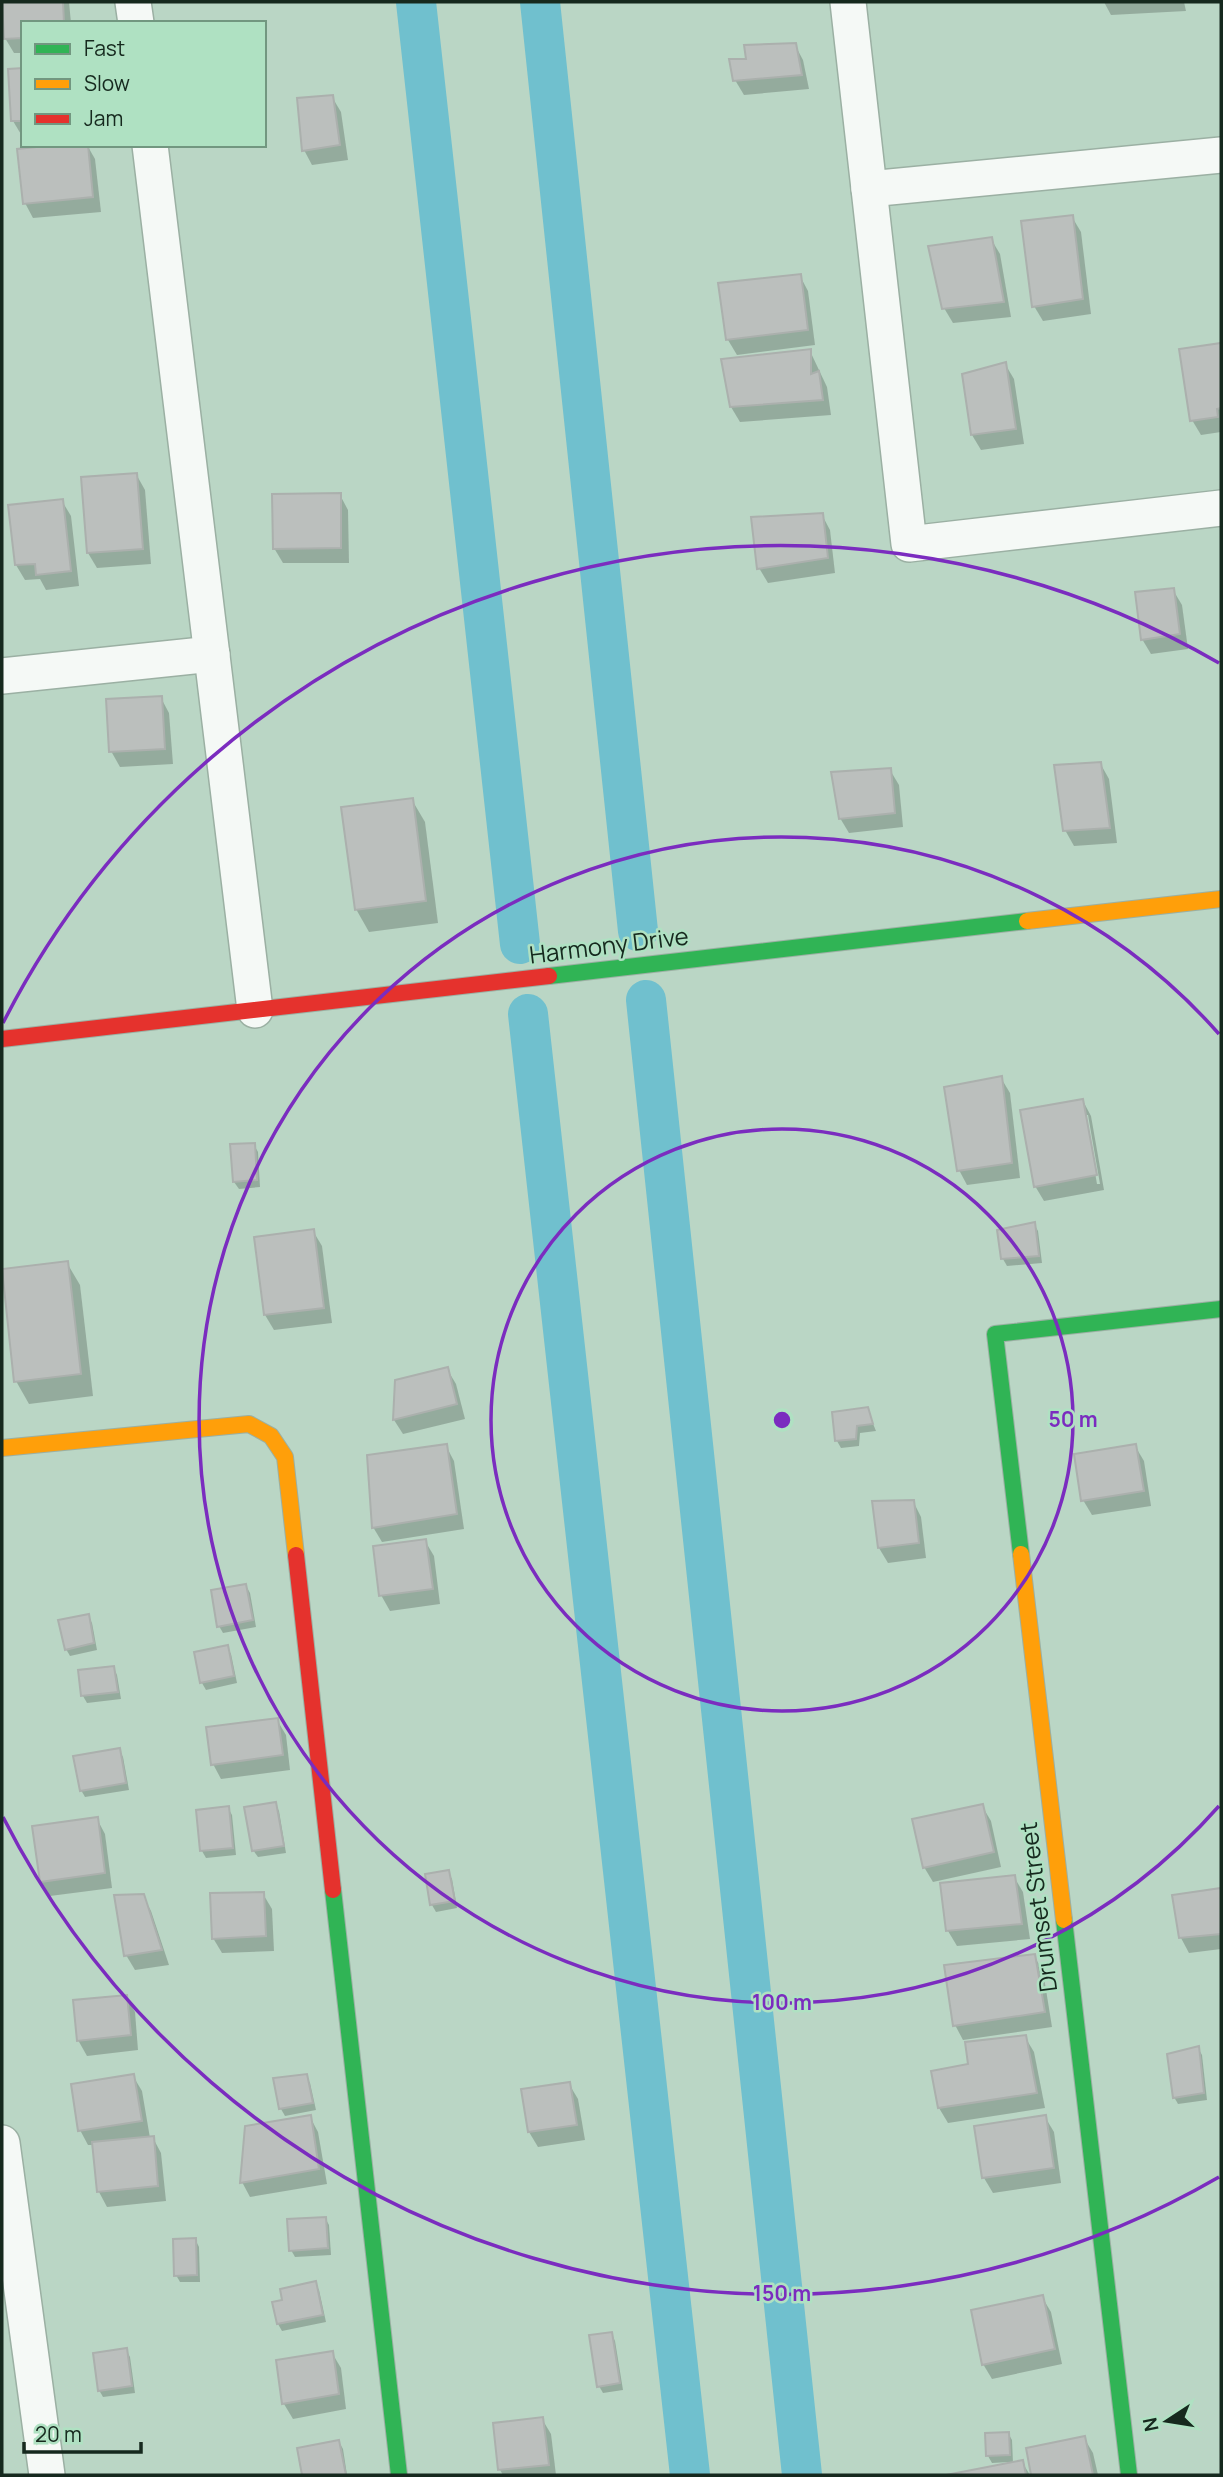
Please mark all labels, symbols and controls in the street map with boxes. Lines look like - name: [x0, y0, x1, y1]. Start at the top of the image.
- legend: [21, 21, 266, 147]
- text: Fast: [84, 34, 125, 62]
- text: Slow: [84, 69, 130, 97]
- text: Jam: [84, 104, 123, 132]
- street label: Harmony Drive: [527, 918, 690, 971]
- text: 50 m: [1048, 1405, 1098, 1433]
- centre of rings: [770, 1408, 794, 1432]
- street label: Drumset Street: [1011, 1820, 1064, 1994]
- text: 100 m: [752, 1988, 812, 2016]
- text: 150 m: [753, 2279, 811, 2307]
- north arrow: [1132, 2386, 1202, 2456]
- scale bar: [24, 2410, 142, 2454]
- text: N: [1136, 2415, 1165, 2434]
- text: 20 m: [35, 2420, 82, 2448]

